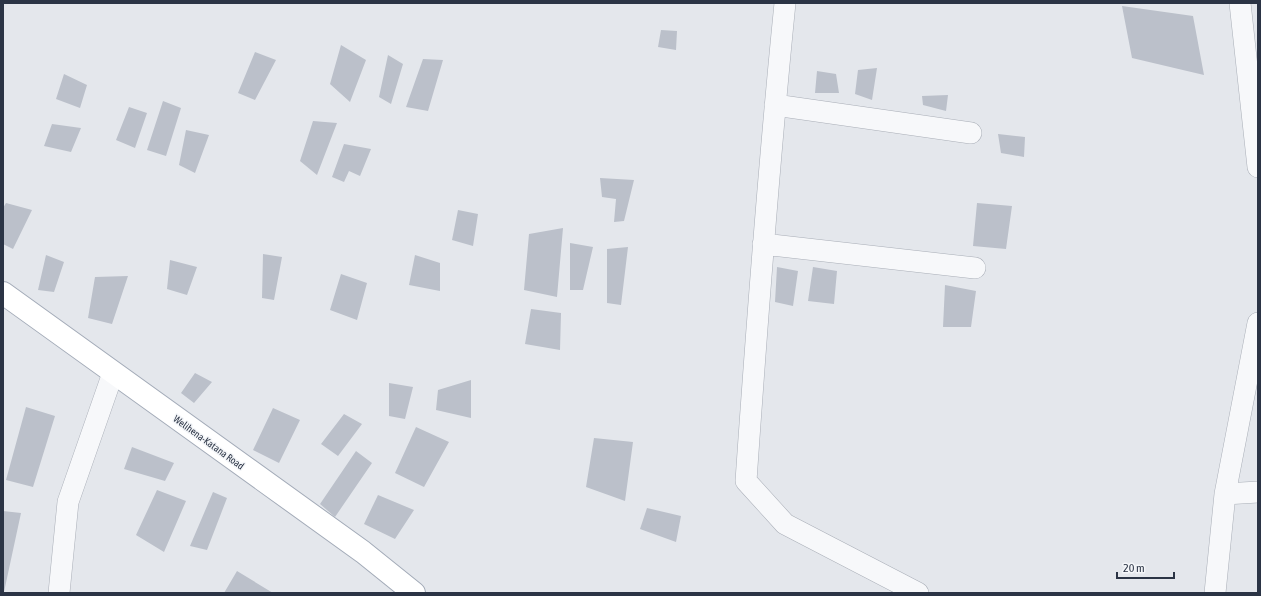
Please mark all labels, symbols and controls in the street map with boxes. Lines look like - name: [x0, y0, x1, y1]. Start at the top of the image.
- street label: Welihena-Katana Road: [171, 413, 246, 472]
- scale bar: [1117, 554, 1174, 580]
- text: 20 m: [1123, 561, 1145, 575]

